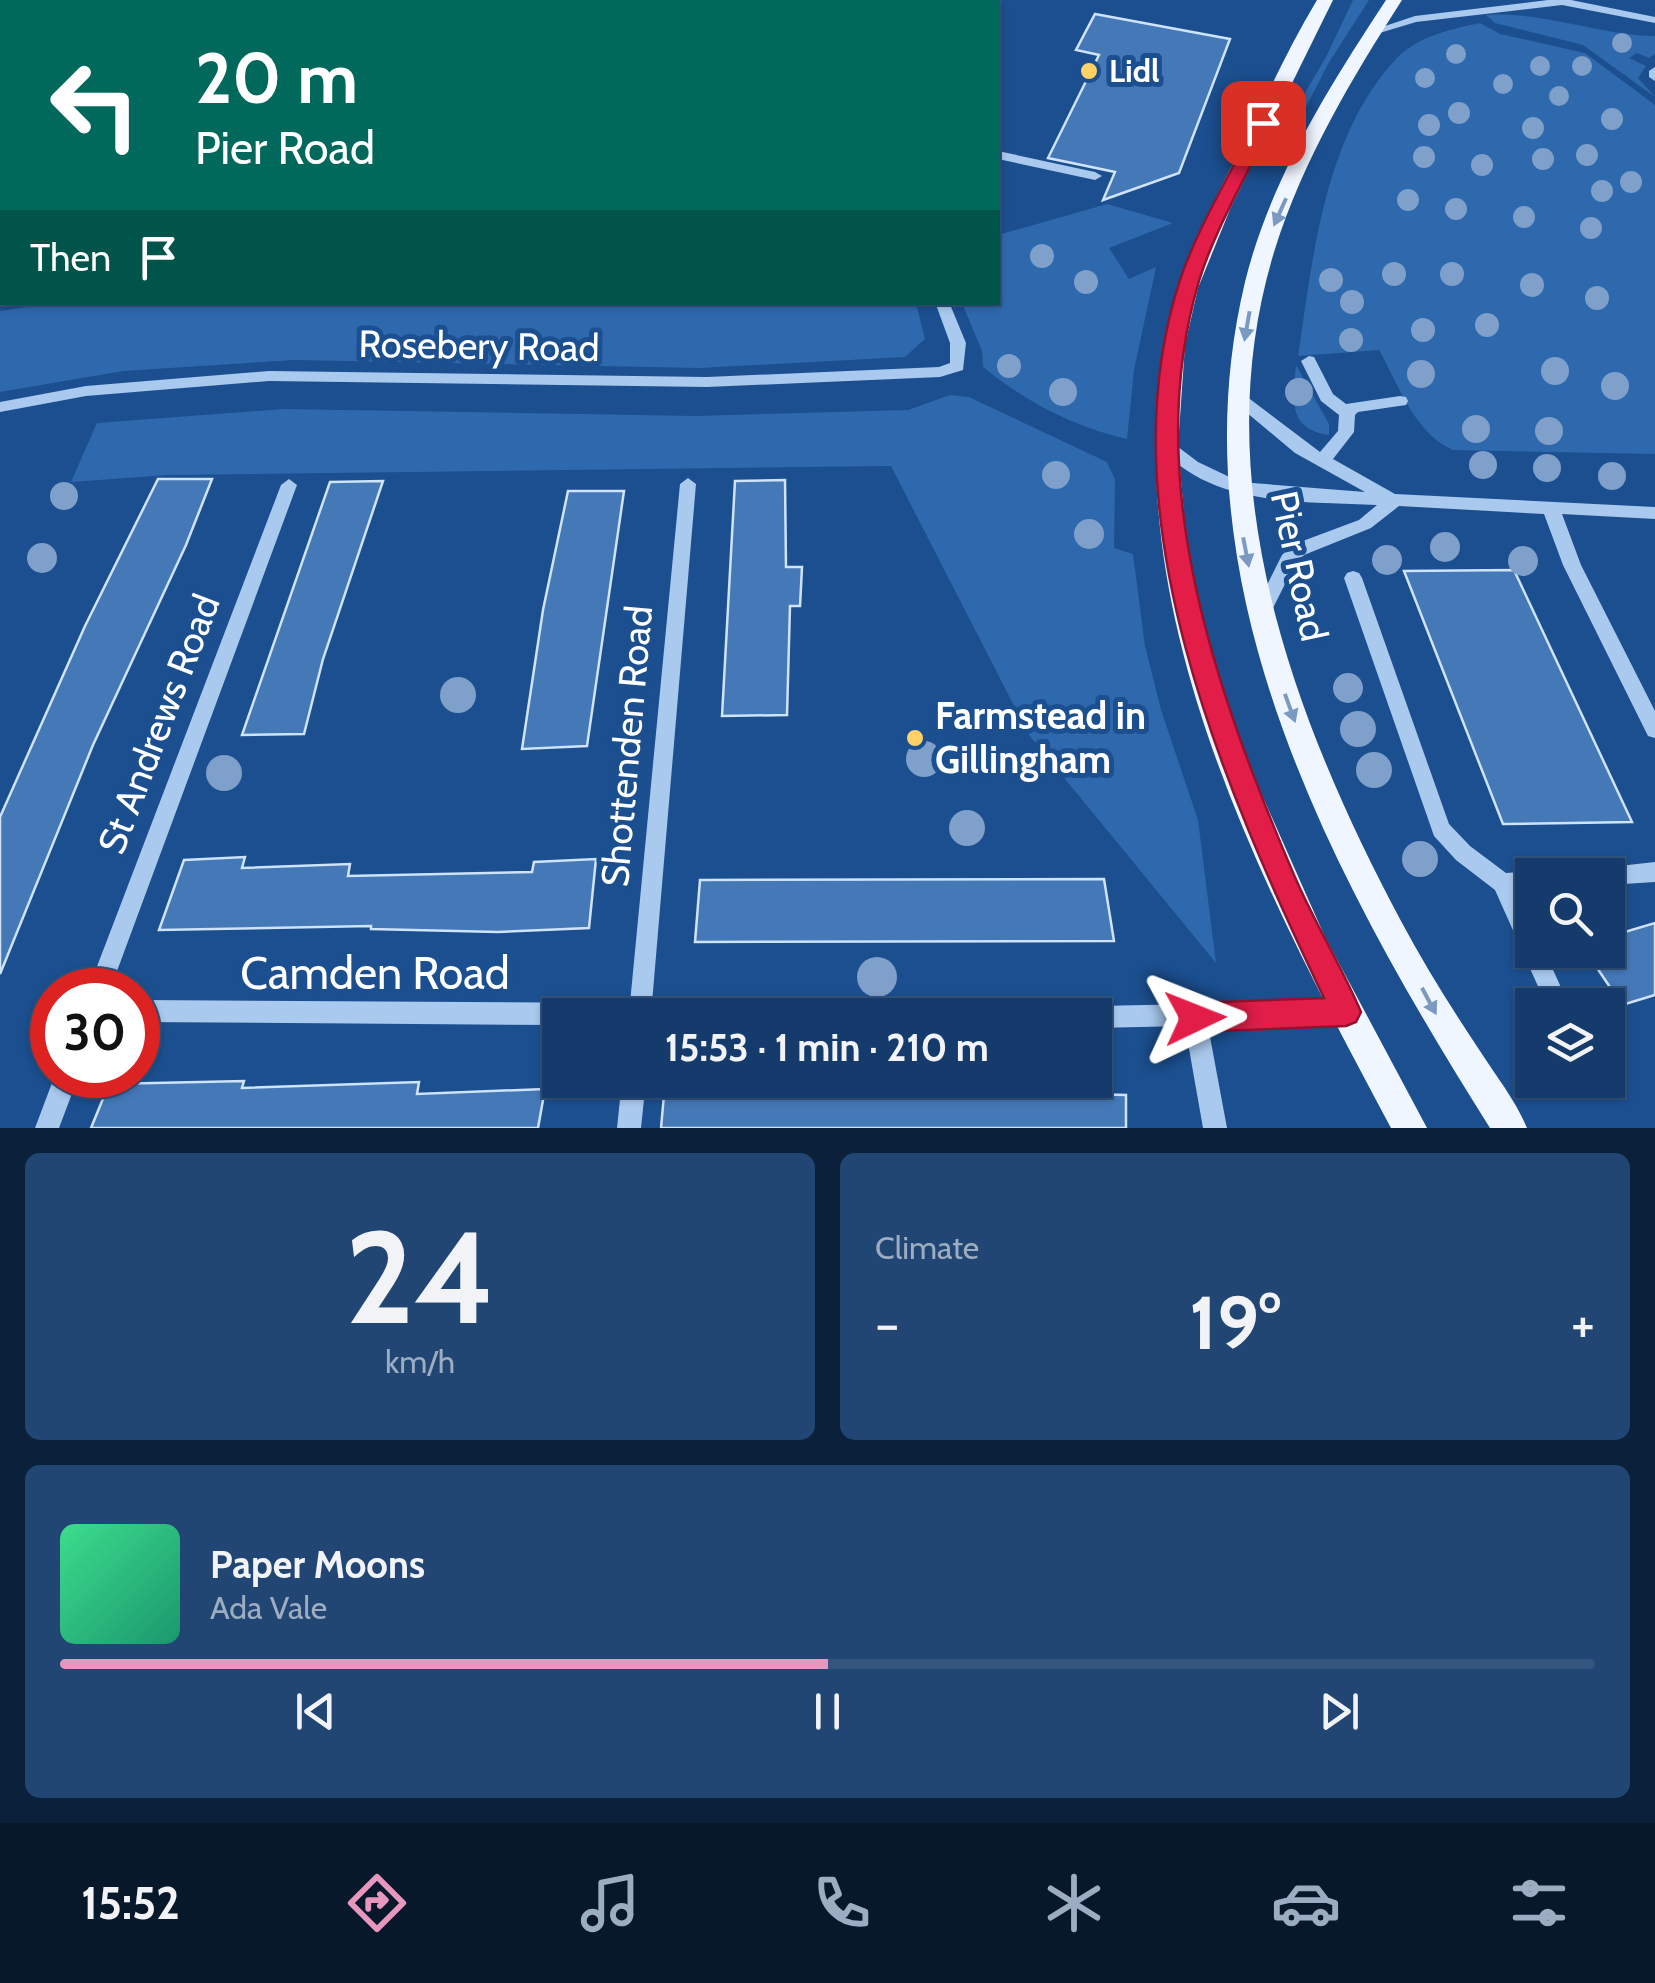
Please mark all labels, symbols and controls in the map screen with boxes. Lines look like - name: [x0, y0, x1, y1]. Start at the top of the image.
- text: 20 m: [195, 35, 358, 121]
- icon: left: [30, 40, 160, 170]
- place label: Lidl: [1109, 51, 1159, 90]
- marker: Lidl: [1078, 60, 1100, 82]
- pin: [1221, 81, 1306, 166]
- icon: arrive: [1236, 96, 1291, 151]
- text: Pier Road: [195, 121, 375, 175]
- one-way arrow: [1272, 197, 1288, 227]
- icon: arrive: [131, 230, 186, 285]
- text: Then: [30, 234, 111, 281]
- one-way arrow: [1238, 311, 1254, 342]
- street label: Rosebery Road: [358, 320, 600, 371]
- street label: Pier Road: [1261, 487, 1338, 645]
- one-way arrow: [1239, 536, 1255, 567]
- street label: St Andrews Road: [88, 588, 230, 860]
- street label: Shottenden Road: [591, 603, 662, 889]
- place label: Farmstead in Gillingham: [935, 692, 1146, 783]
- one-way arrow: [1283, 693, 1298, 723]
- marker: Farmstead in Gillingham: [904, 727, 926, 749]
- map controls: [1515, 858, 1625, 1098]
- button: search: [1515, 858, 1625, 968]
- street label: Camden Road: [240, 946, 510, 1000]
- position arrow: [1143, 966, 1247, 1070]
- speed limit sign: 30: [30, 968, 160, 1098]
- one-way arrow: [1420, 987, 1437, 1016]
- button: layers: [1515, 988, 1625, 1098]
- text: 15:53 · 1 min · 210 m: [665, 1024, 989, 1071]
- text: 24: [345, 1198, 495, 1356]
- text: Climate: [875, 1228, 979, 1267]
- text: 19°: [1189, 1277, 1281, 1368]
- text: −: [875, 1290, 899, 1357]
- text: +: [1571, 1290, 1595, 1357]
- text: km/h: [385, 1342, 455, 1381]
- text: Paper Moons: [210, 1541, 425, 1588]
- text: Ada Vale: [210, 1588, 327, 1627]
- icon: previous: [288, 1684, 343, 1739]
- icon: pause: [800, 1684, 855, 1739]
- icon: next: [1312, 1684, 1367, 1739]
- icon: directions: [342, 1868, 412, 1938]
- icon: music: [575, 1868, 645, 1938]
- icon: phone: [807, 1868, 877, 1938]
- icon: climate: [1039, 1868, 1109, 1938]
- icon: car: [1271, 1868, 1341, 1938]
- icon: filters: [1504, 1868, 1574, 1938]
- text: 15:52: [81, 1876, 180, 1930]

